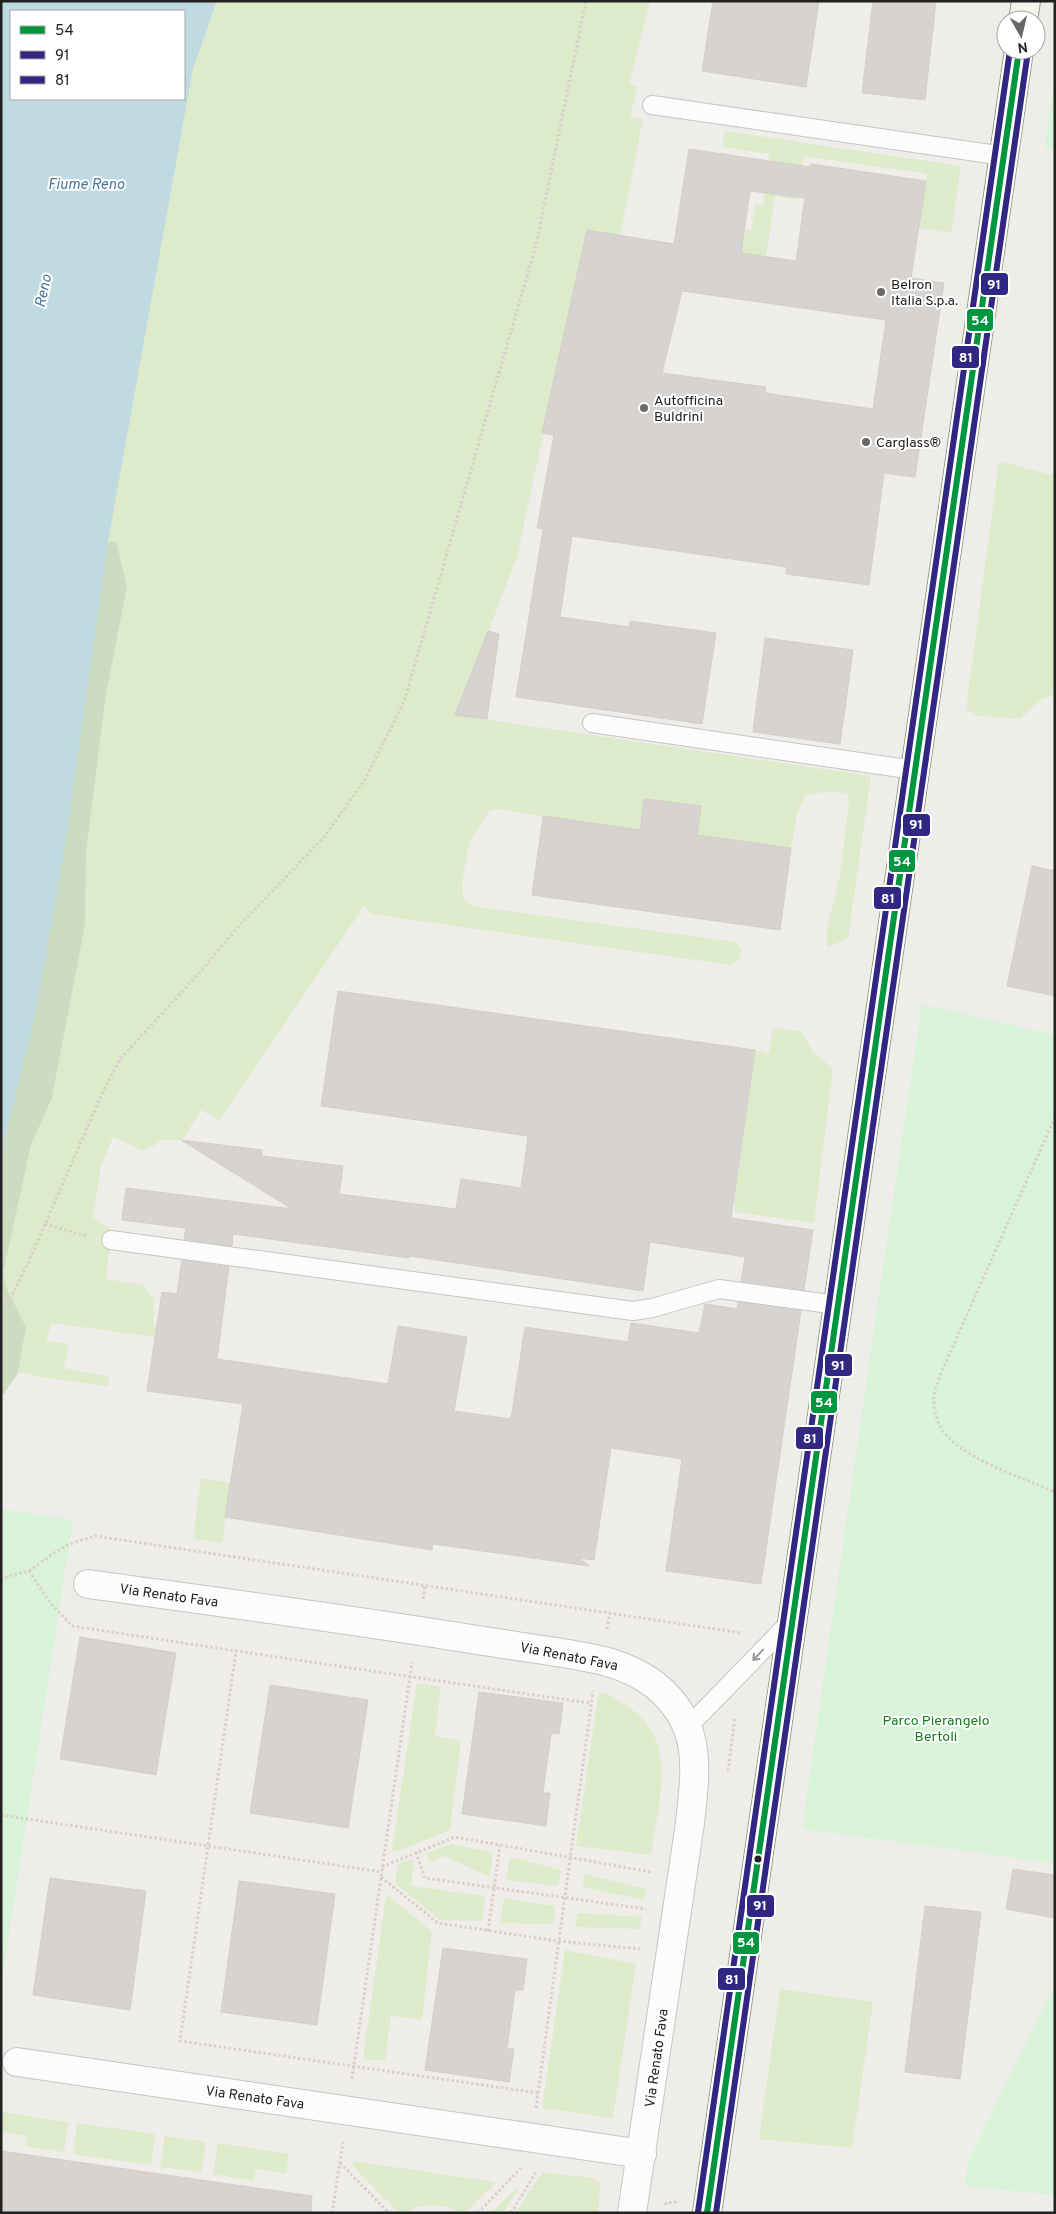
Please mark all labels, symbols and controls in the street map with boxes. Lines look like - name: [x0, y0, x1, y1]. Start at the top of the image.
- legend: [10, 10, 185, 100]
- north arrow: [996, 10, 1046, 60]
- text: 54: [55, 22, 74, 41]
- text: N: [1016, 37, 1029, 56]
- text: 91: [55, 47, 70, 66]
- text: 81: [55, 72, 70, 91]
- water label: Fiume Reno: [48, 176, 124, 195]
- line badge: 91: [980, 272, 1009, 296]
- water label: Reno: [32, 273, 57, 310]
- place label: Belron Italia S.p.a.: [891, 277, 958, 310]
- text: 91: [987, 277, 1001, 294]
- marker: Belron Italia S.p.a.: [875, 286, 887, 298]
- line badge: 54: [966, 308, 994, 332]
- text: 54: [971, 313, 989, 330]
- line badge: 81: [951, 345, 980, 369]
- text: 81: [959, 350, 973, 367]
- place label: Autofficina Buldrini: [654, 393, 723, 426]
- marker: Autofficina Buldrini: [638, 402, 650, 414]
- place label: Carglass®: [876, 435, 941, 452]
- marker: Carglass®: [860, 436, 872, 448]
- line badge: 91: [902, 813, 931, 837]
- text: 91: [909, 817, 923, 834]
- line badge: 54: [888, 849, 916, 873]
- text: 54: [893, 854, 911, 871]
- line badge: 81: [873, 886, 902, 910]
- text: 81: [881, 891, 895, 908]
- line badge: 91: [824, 1353, 853, 1377]
- text: 91: [831, 1358, 845, 1375]
- line badge: 54: [810, 1390, 838, 1414]
- text: 54: [815, 1395, 833, 1412]
- line badge: 81: [795, 1426, 824, 1450]
- text: 81: [803, 1431, 817, 1448]
- street label: Via Renato Fava: [118, 1581, 219, 1612]
- street label: Via Renato Fava: [518, 1640, 619, 1675]
- one-way arrow: [752, 1649, 764, 1661]
- park label: Parco Pierangelo Bertoli: [882, 1713, 990, 1746]
- unlabelled marker: [753, 1854, 763, 1864]
- line badge: 91: [746, 1894, 775, 1918]
- text: 91: [753, 1898, 767, 1915]
- line badge: 54: [732, 1931, 760, 1955]
- text: 54: [737, 1935, 755, 1952]
- line badge: 81: [717, 1967, 746, 1991]
- text: 81: [725, 1972, 739, 1989]
- street label: Via Renato Fava: [642, 2008, 673, 2109]
- street label: Via Renato Fava: [204, 2083, 305, 2114]

